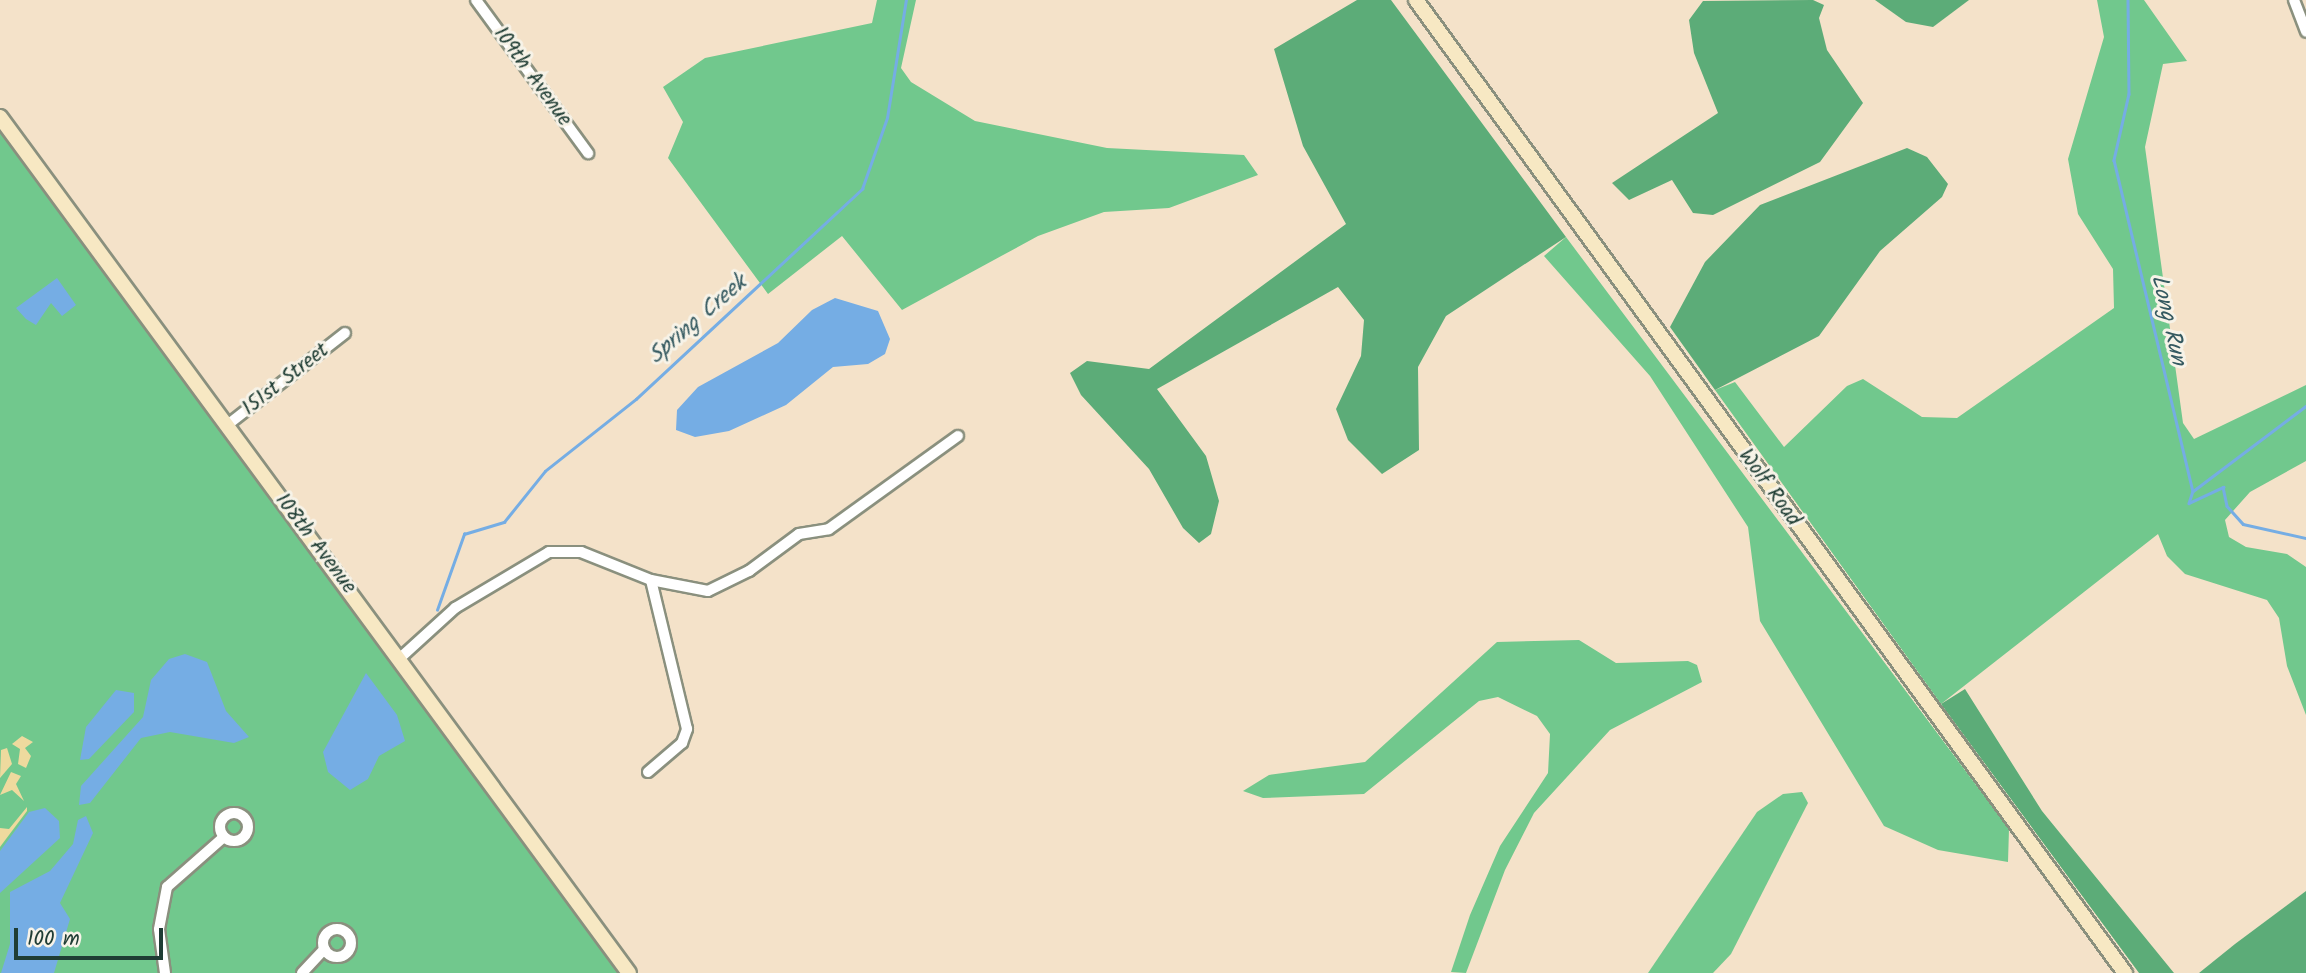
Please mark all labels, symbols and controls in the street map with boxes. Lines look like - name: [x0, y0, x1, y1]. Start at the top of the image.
- street label: 109th Avenue: [487, 22, 577, 132]
- water label: Spring Creek: [643, 270, 753, 370]
- water label: Long Run: [2144, 272, 2192, 368]
- street label: 151st Street: [238, 338, 334, 422]
- street label: Wolf Road: [1733, 444, 1805, 532]
- street label: 108th Avenue: [269, 489, 361, 599]
- scale bar: [18, 914, 166, 958]
- text: 100 m: [27, 923, 80, 956]

